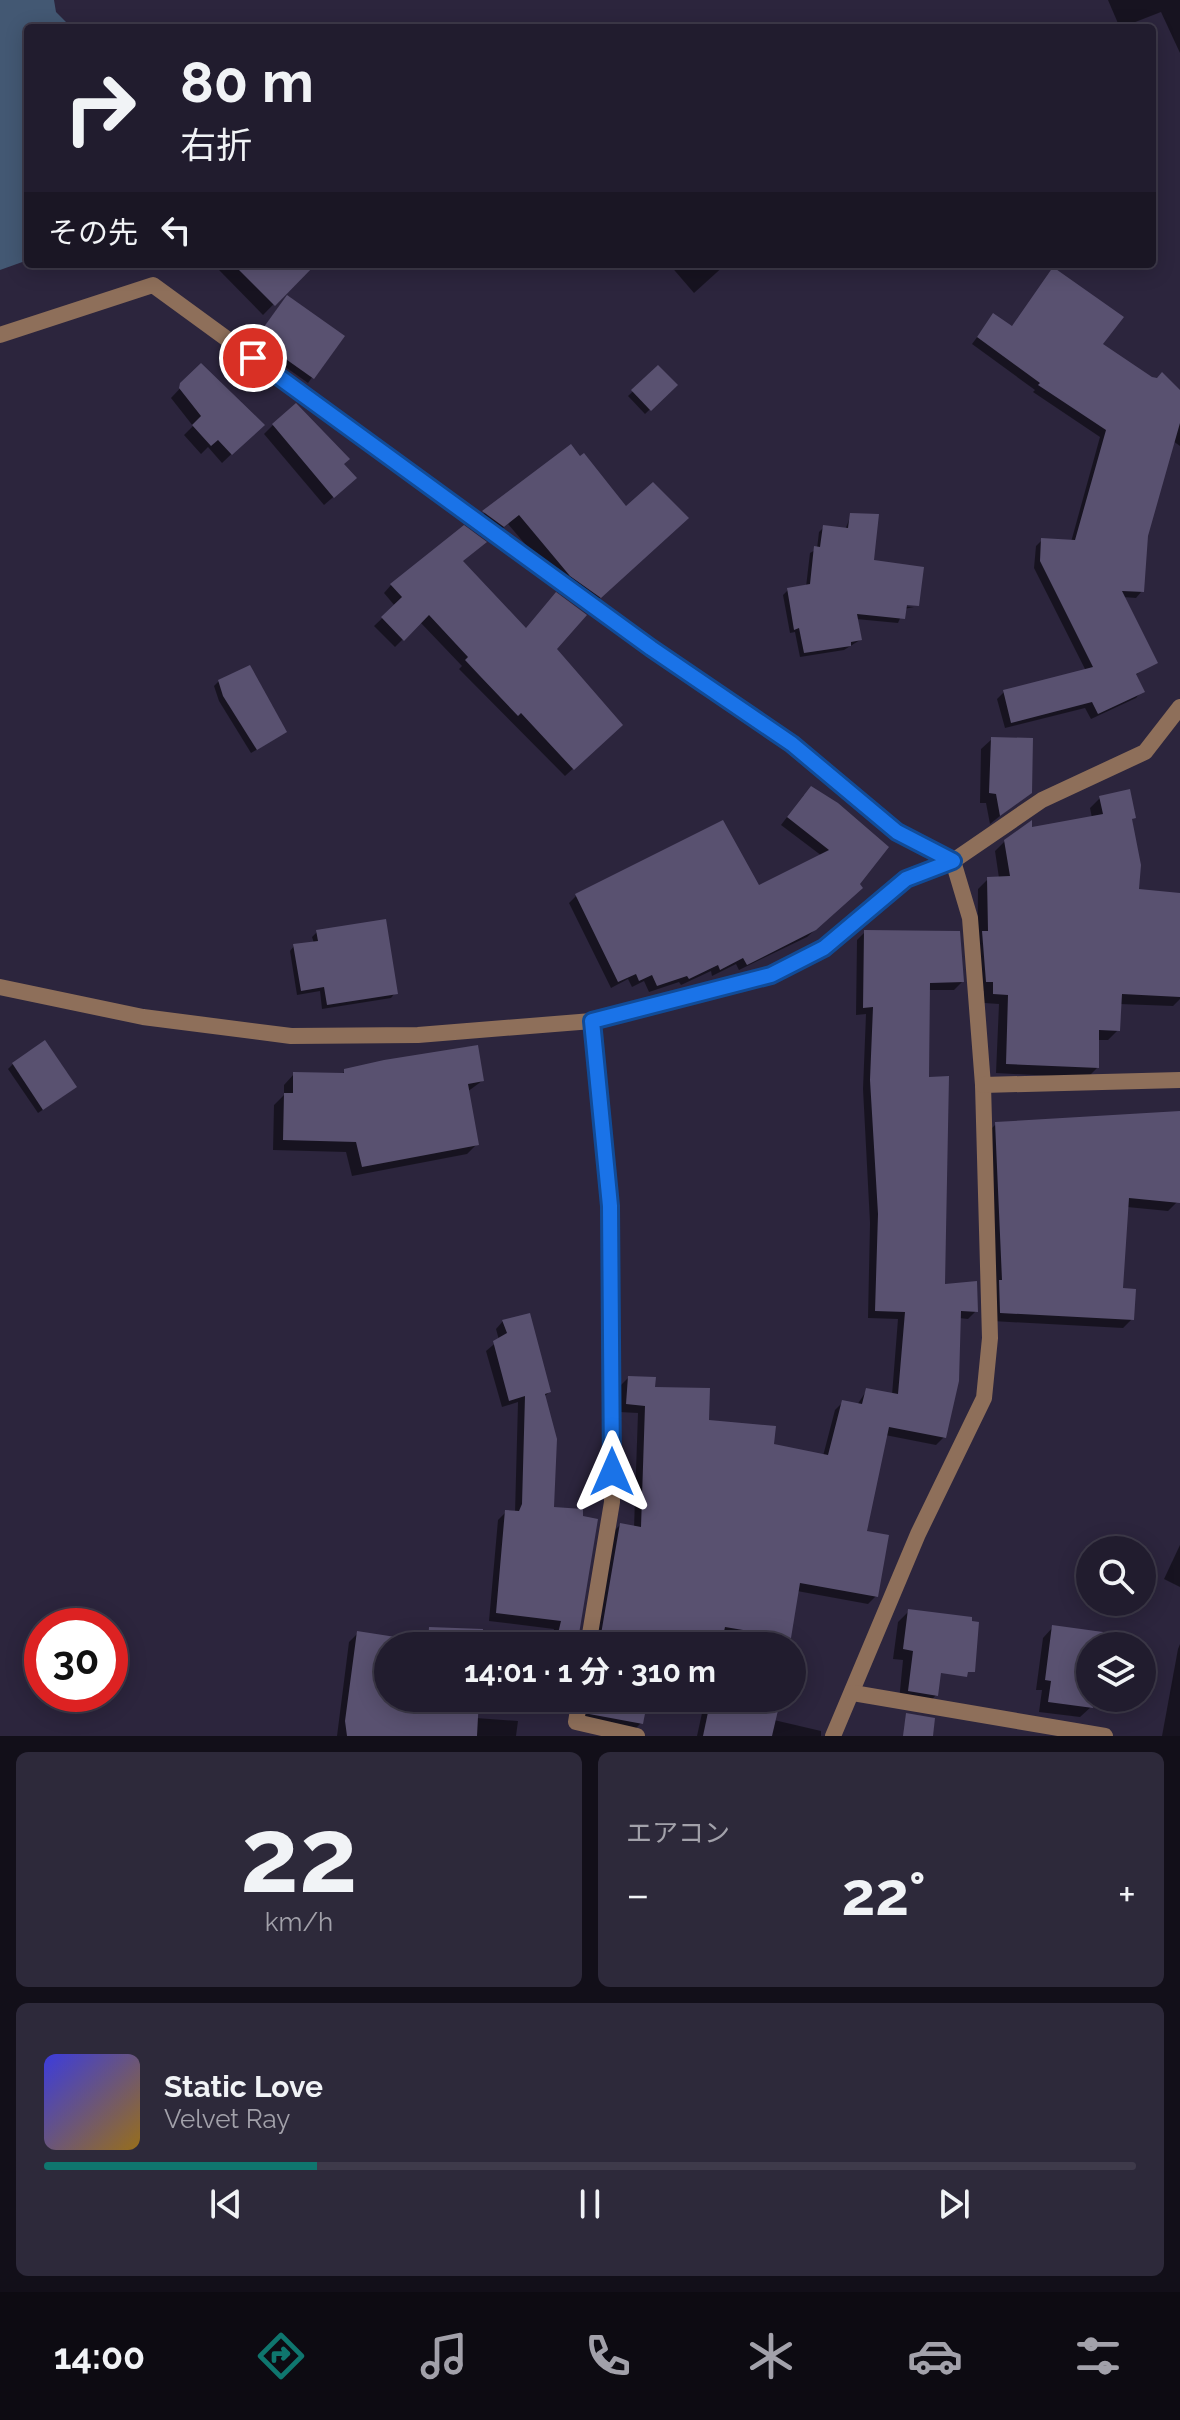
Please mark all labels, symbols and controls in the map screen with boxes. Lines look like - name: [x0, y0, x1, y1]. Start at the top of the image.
- text: 80 m: [180, 49, 314, 115]
- icon: right: [48, 56, 152, 160]
- text: 右折: [180, 124, 252, 166]
- icon: left: [154, 208, 198, 252]
- text: その先: [48, 215, 138, 250]
- pin: [219, 324, 287, 392]
- icon: arrive: [231, 336, 275, 380]
- position arrow: [570, 1430, 654, 1514]
- map controls: [1076, 1536, 1156, 1712]
- button: search: [1076, 1536, 1156, 1616]
- speed limit sign: 30: [24, 1608, 128, 1712]
- button: layers: [1076, 1632, 1156, 1712]
- text: 14:01 · 1 分 · 310 m: [464, 1654, 716, 1689]
- text: 22: [240, 1794, 358, 1916]
- text: エアコン: [626, 1818, 730, 1848]
- text: 22°: [842, 1859, 926, 1929]
- text: −: [626, 1869, 650, 1920]
- text: +: [1118, 1869, 1136, 1920]
- text: km/h: [265, 1907, 333, 1937]
- text: Static Love: [164, 2069, 323, 2104]
- text: Velvet Ray: [164, 2104, 290, 2134]
- icon: previous: [204, 2182, 248, 2226]
- icon: pause: [568, 2182, 612, 2226]
- icon: next: [932, 2182, 976, 2226]
- icon: directions: [253, 2328, 309, 2384]
- icon: music: [416, 2328, 472, 2384]
- icon: phone: [580, 2328, 636, 2384]
- icon: climate: [743, 2328, 799, 2384]
- icon: car: [907, 2328, 963, 2384]
- icon: filters: [1070, 2328, 1126, 2384]
- text: 14:00: [54, 2335, 145, 2377]

